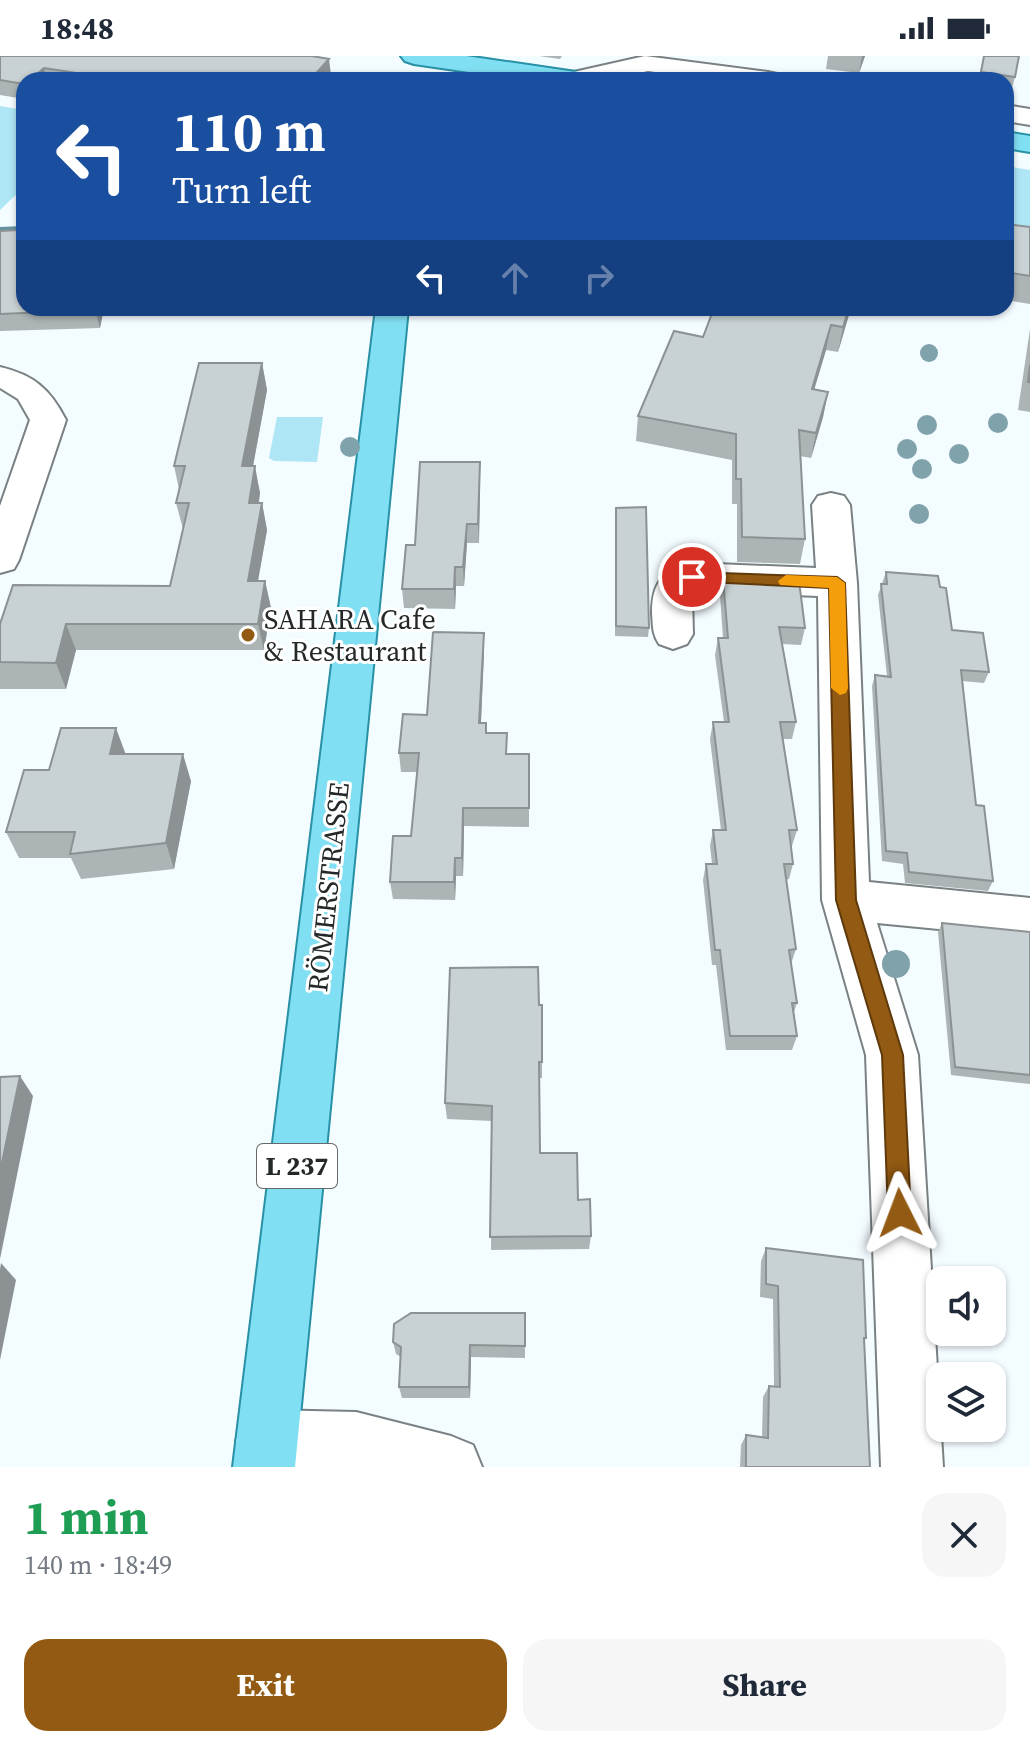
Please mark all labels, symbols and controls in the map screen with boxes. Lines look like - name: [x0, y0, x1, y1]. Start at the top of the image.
- text: 18:48: [40, 8, 114, 49]
- text: 110 m: [172, 93, 326, 170]
- icon: left: [40, 104, 144, 208]
- text: Turn left: [172, 166, 311, 215]
- icon: left: [409, 256, 453, 300]
- icon: ahead: [493, 256, 537, 300]
- icon: right: [577, 256, 621, 300]
- pin: [658, 543, 726, 611]
- icon: arrive: [670, 555, 714, 599]
- place label: SAHARA Cafe & Restaurant: [264, 600, 436, 670]
- marker: SAHARA Cafe & Restaurant: [239, 626, 257, 644]
- street label: RÖMERSTRASSE: [298, 780, 358, 994]
- road number: L 237: [257, 1144, 337, 1188]
- position arrow: [858, 1171, 942, 1255]
- map controls: [926, 1266, 1006, 1442]
- button: sound: [926, 1266, 1006, 1346]
- button: layers: [926, 1362, 1006, 1442]
- text: 1 min: [24, 1484, 149, 1550]
- button: close: [922, 1493, 1006, 1577]
- text: 140 m · 18:49: [24, 1547, 172, 1583]
- button: Exit: [24, 1639, 507, 1731]
- button: Share: [523, 1639, 1006, 1731]

